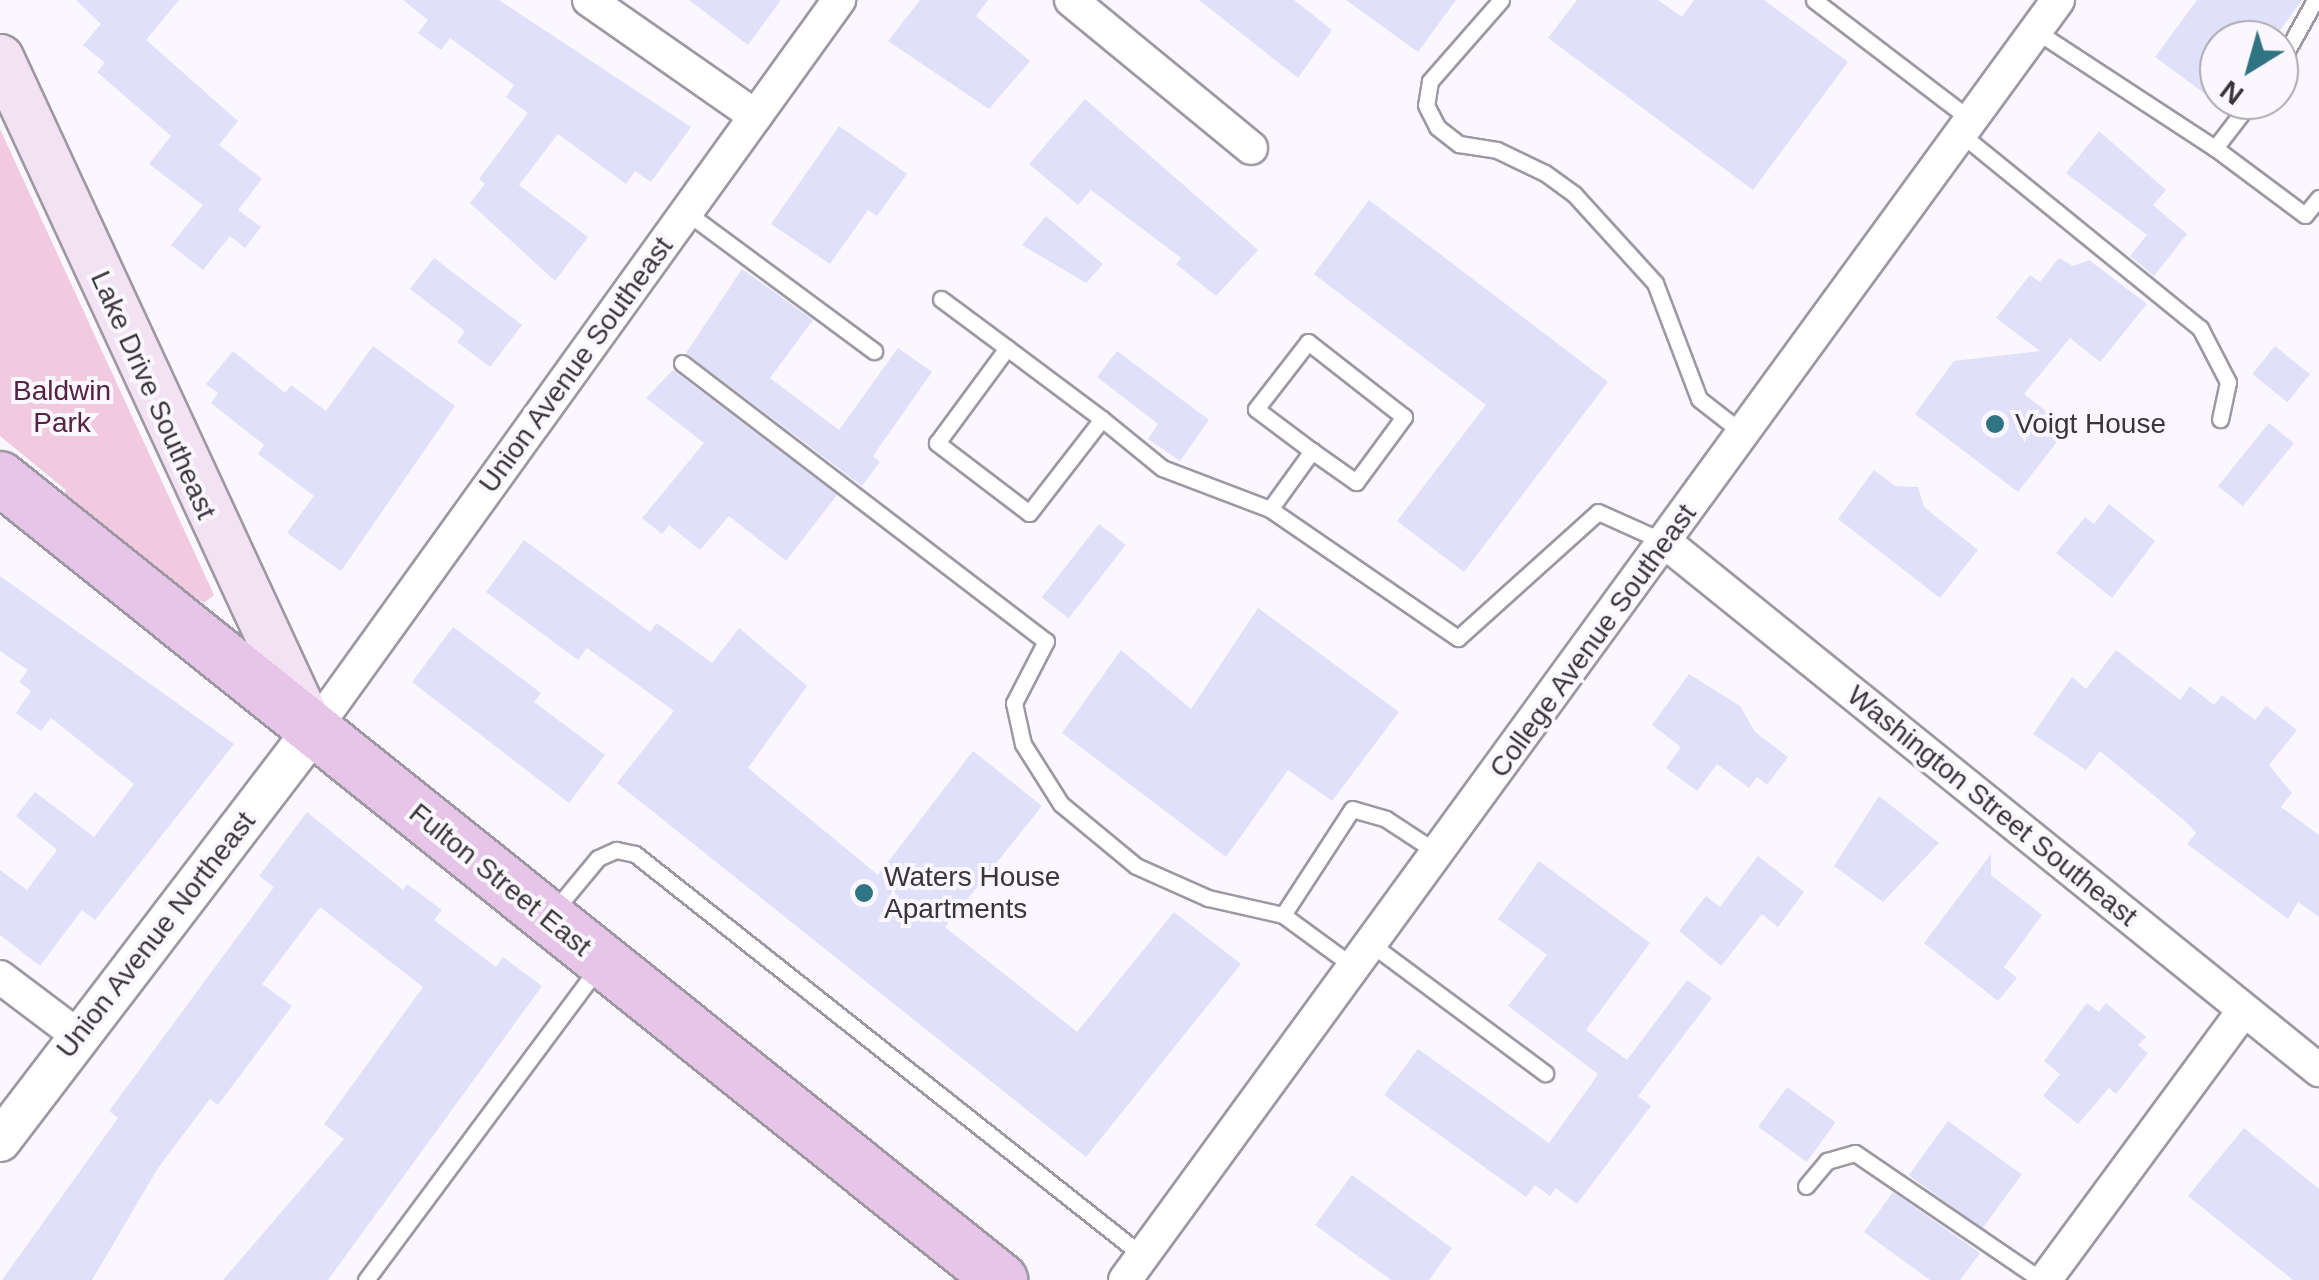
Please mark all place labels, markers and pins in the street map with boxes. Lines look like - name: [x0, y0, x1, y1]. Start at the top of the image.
- place label: Voigt House: [2015, 407, 2166, 441]
- marker: Voigt House: [1984, 413, 2006, 435]
- place label: Waters House Apartments: [884, 860, 1060, 926]
- marker: Waters House Apartments: [853, 882, 875, 904]

